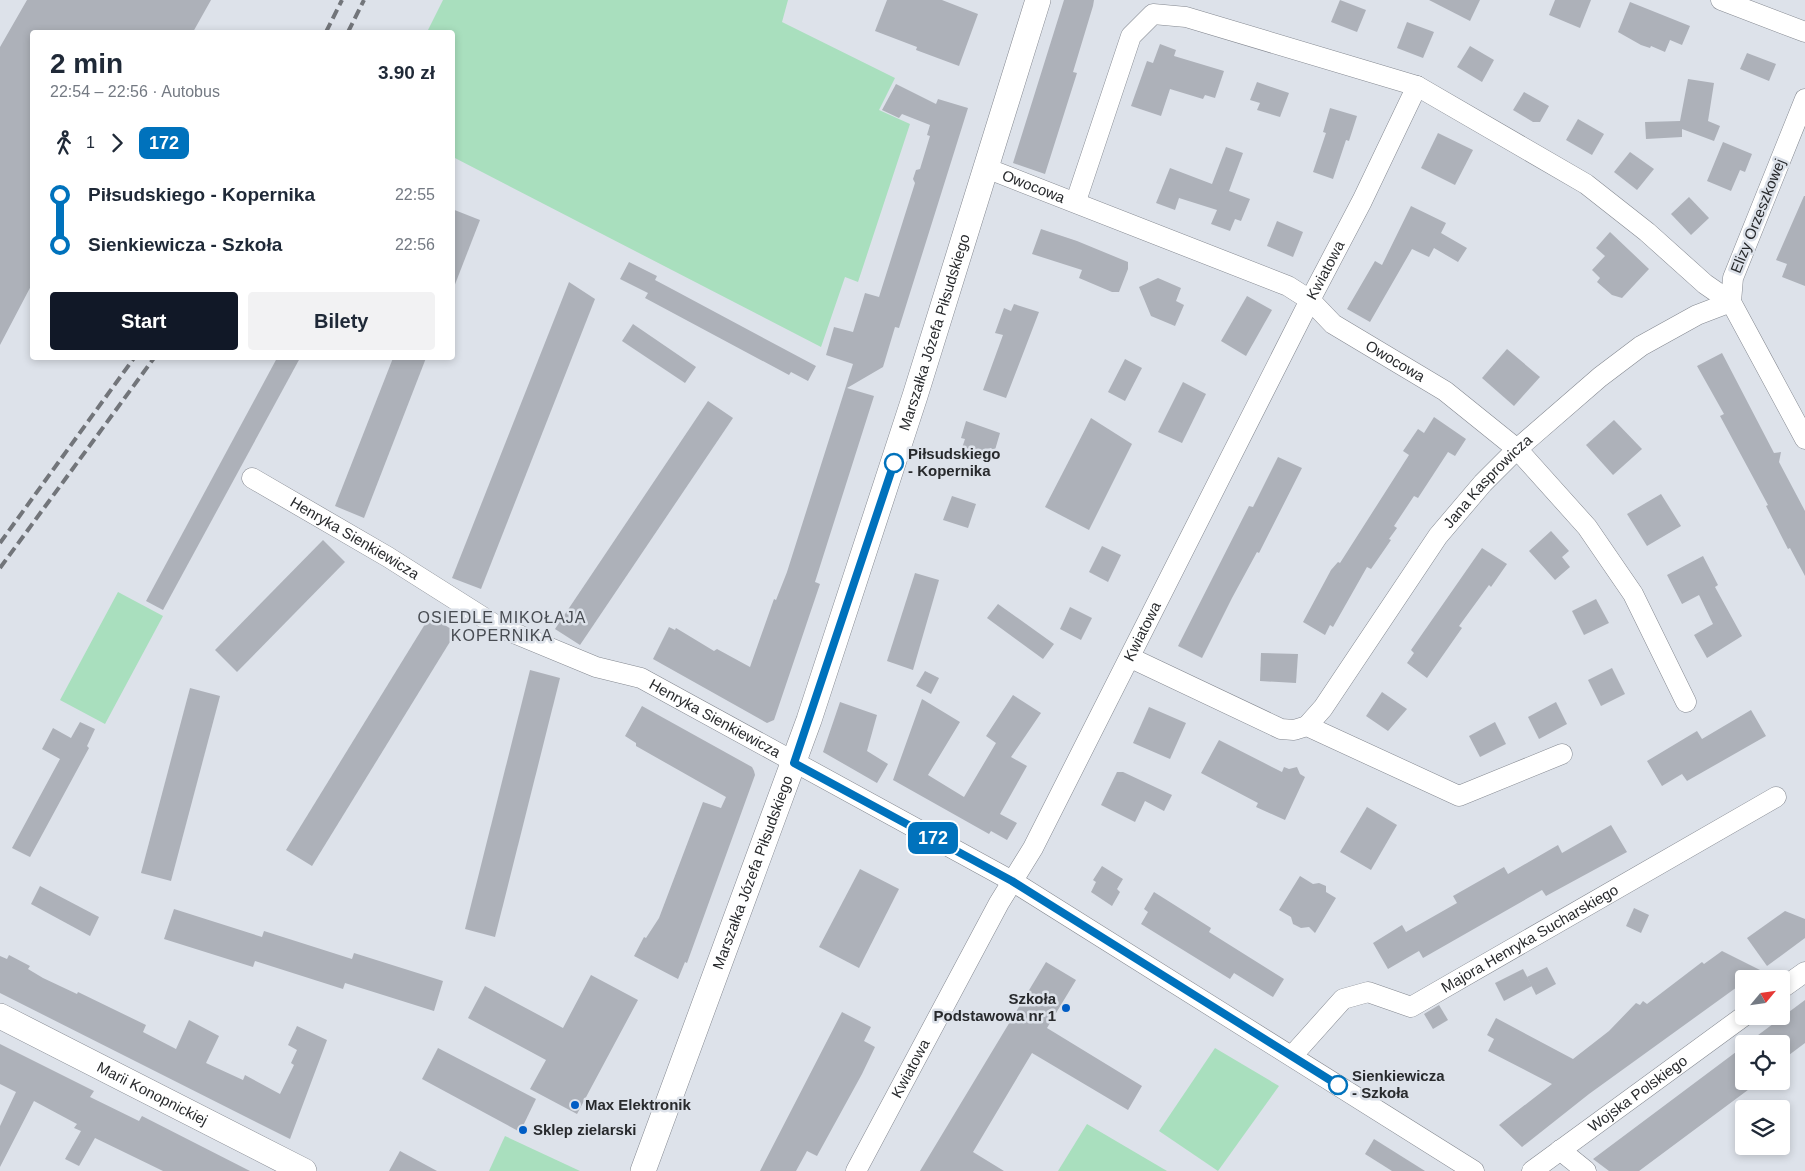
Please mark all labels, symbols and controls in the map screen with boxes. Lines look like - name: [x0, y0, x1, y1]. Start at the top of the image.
- text: 2 min: [50, 48, 123, 79]
- text: 3.90 zł: [378, 62, 435, 83]
- text: 22:54 – 22:56 · Autobus: [50, 83, 220, 100]
- icon: walk: [50, 129, 78, 157]
- icon: forward: [103, 129, 131, 157]
- text: 172: [149, 133, 179, 153]
- text: 1: [86, 134, 95, 151]
- street label: Elizy Orzeszkowej: [1727, 156, 1788, 275]
- street label: Owocowa: [1000, 166, 1068, 206]
- text: Piłsudskiego - Kopernika: [88, 184, 315, 205]
- text: 22:55: [395, 186, 435, 203]
- street label: Marszałka Józefa Piłsudskiego: [895, 232, 973, 433]
- text: Sienkiewicza - Szkoła: [88, 234, 282, 255]
- text: 22:56: [395, 236, 435, 253]
- street label: Kwiatowa: [1303, 237, 1348, 302]
- button: Start: [50, 292, 238, 350]
- button: Bilety: [248, 292, 435, 350]
- street label: Owocowa: [1363, 337, 1429, 385]
- street label: Jana Kasprowicza: [1440, 430, 1536, 531]
- place label: Piłsudskiego - Kopernika: [908, 445, 1001, 479]
- marker: Piłsudskiego - Kopernika: [884, 453, 904, 473]
- street label: Henryka Sienkiewicza: [287, 493, 423, 583]
- street label: Kwiatowa: [1120, 598, 1164, 664]
- district label: OSIEDLE MIKOŁAJA KOPERNIKA: [418, 609, 586, 644]
- street label: Henryka Sienkiewicza: [647, 675, 784, 761]
- street label: Marszałka Józefa Piłsudskiego: [709, 773, 796, 972]
- line badge: 172: [904, 822, 962, 854]
- text: 172: [918, 828, 948, 848]
- street label: Majora Henryka Sucharskiego: [1438, 881, 1621, 996]
- north arrow: [1735, 970, 1790, 1025]
- map controls: [1735, 970, 1790, 1155]
- place label: Szkoła Podstawowa nr 1: [933, 990, 1057, 1024]
- marker: Szkoła Podstawowa nr 1: [1060, 1002, 1072, 1014]
- street label: Kwiatowa: [888, 1035, 933, 1101]
- button: locate: [1735, 1035, 1790, 1090]
- street label: Wojska Polskiego: [1585, 1052, 1690, 1135]
- street label: Marii Konopnickiej: [94, 1058, 211, 1128]
- place label: Sienkiewicza - Szkoła: [1352, 1067, 1445, 1101]
- marker: Sienkiewicza - Szkoła: [1328, 1075, 1348, 1095]
- place label: Max Elektronik: [585, 1096, 692, 1113]
- marker: Max Elektronik: [569, 1099, 581, 1111]
- button: layers: [1735, 1100, 1790, 1155]
- place label: Sklep zielarski: [533, 1121, 636, 1138]
- marker: Sklep zielarski: [517, 1124, 529, 1136]

